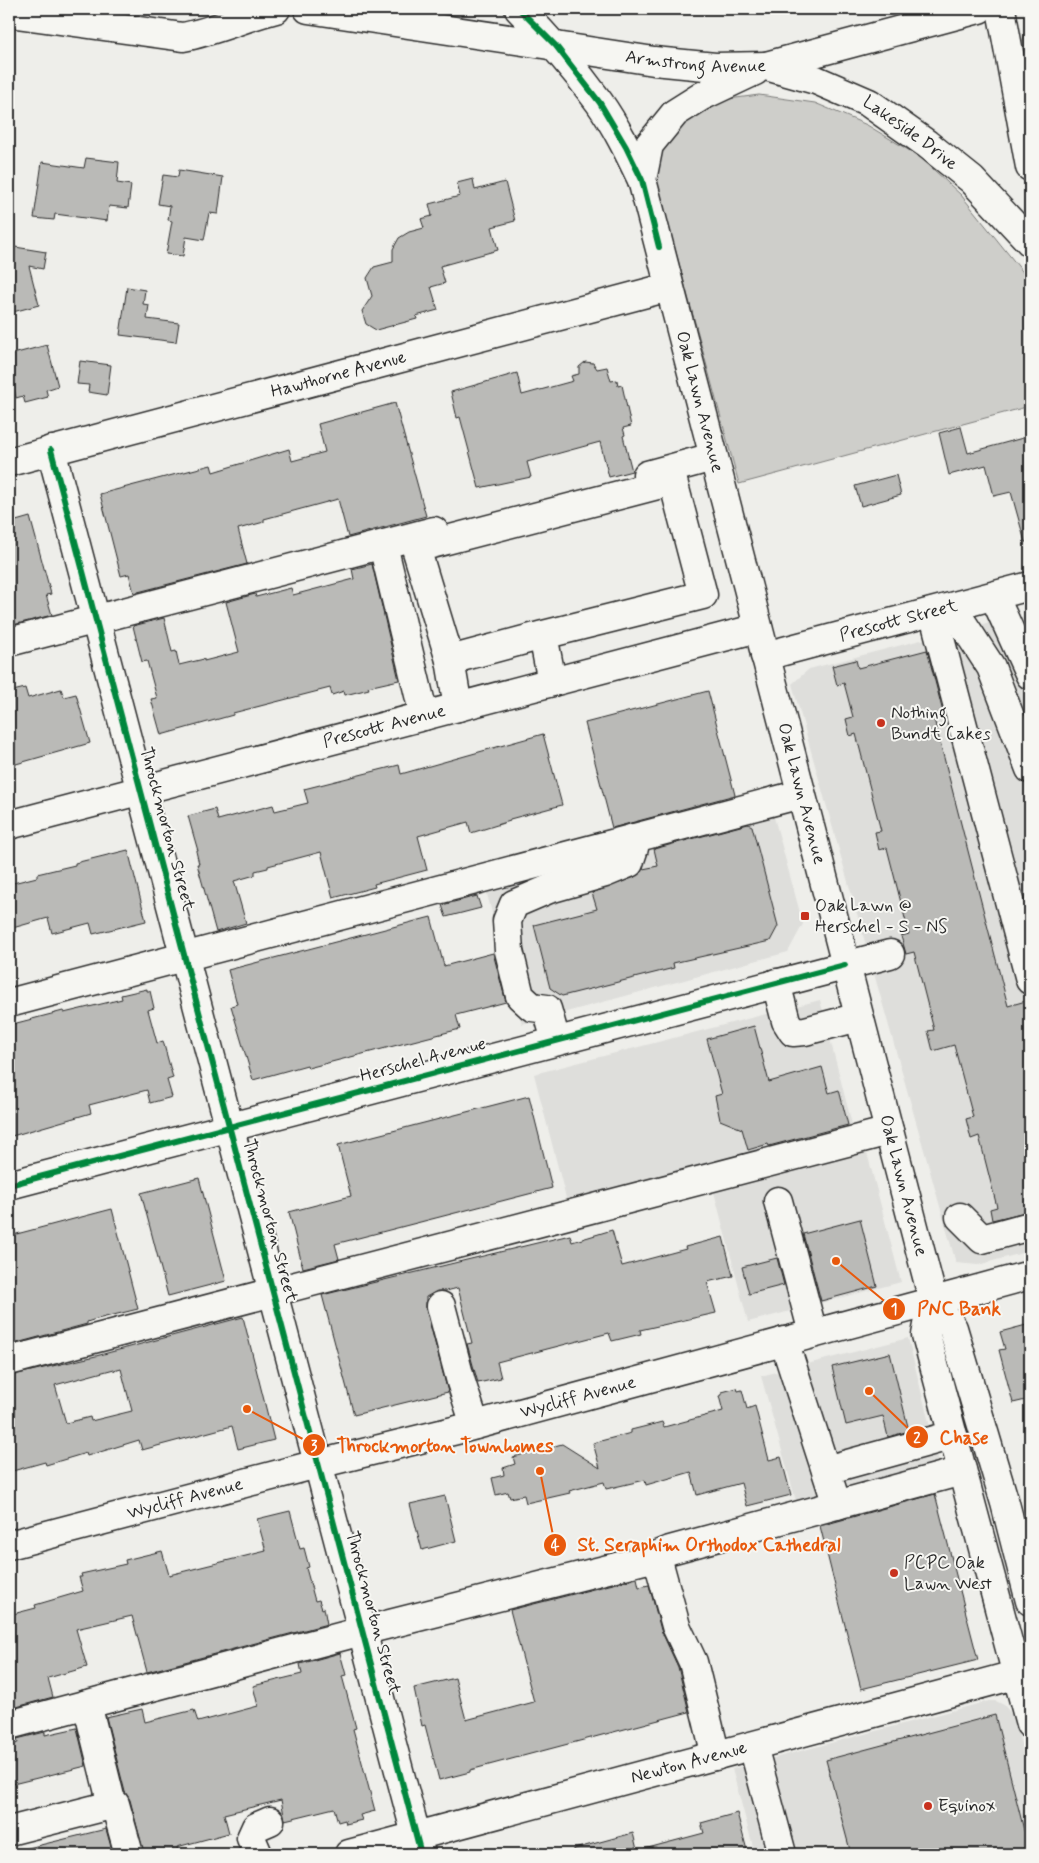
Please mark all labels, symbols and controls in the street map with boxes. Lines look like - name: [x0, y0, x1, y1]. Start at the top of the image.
- street label: Armstrong Avenue: [624, 45, 766, 80]
- street label: Lakeside Drive: [858, 90, 963, 176]
- street label: Oak Lawn Avenue: [670, 328, 730, 475]
- street label: Hawthorne Avenue: [268, 345, 409, 404]
- street label: Prescott Street: [837, 594, 960, 648]
- street label: Prescott Avenue: [320, 699, 448, 754]
- place label: Nothing Bundt Cakes: [891, 701, 991, 746]
- marker: Nothing Bundt Cakes: [875, 717, 887, 729]
- street label: Oak Lawn Avenue: [772, 720, 831, 867]
- street label: Throckmorton Street: [134, 744, 201, 914]
- place label: Oak Lawn @ Herschel - S - NS: [815, 894, 947, 939]
- marker: Oak Lawn @ Herschel - S - NS: [799, 910, 811, 922]
- street label: Herschel Avenue: [357, 1032, 489, 1088]
- street label: Oak Lawn Avenue: [873, 1112, 933, 1259]
- street label: Throckmorton Street: [237, 1136, 304, 1306]
- callout: PNC Bank: [882, 1292, 1010, 1326]
- text: PNC Bank: [917, 1297, 1001, 1322]
- text: 1: [891, 1300, 897, 1320]
- street label: Wycliff Avenue: [518, 1370, 639, 1424]
- callout: Chase: [904, 1420, 999, 1454]
- text: Chase: [939, 1426, 989, 1451]
- callout: Throckmorton Townhomes: [301, 1428, 564, 1462]
- text: 2: [913, 1429, 921, 1449]
- text: Throckmorton Townhomes: [337, 1434, 554, 1459]
- text: 3: [311, 1437, 318, 1457]
- street label: Wycliff Avenue: [124, 1472, 246, 1525]
- street label: Throckmorton Street: [340, 1528, 407, 1698]
- callout: St. Seraphim Orthodox Cathedral: [543, 1528, 849, 1562]
- text: St. Seraphim Orthodox Cathedral: [578, 1533, 841, 1558]
- text: 4: [551, 1536, 560, 1556]
- place label: PCPC Oak Lawn West: [904, 1551, 993, 1596]
- marker: PCPC Oak Lawn West: [888, 1567, 900, 1579]
- street label: Newton Avenue: [628, 1736, 750, 1790]
- place label: Equinox: [938, 1794, 996, 1818]
- marker: Equinox: [922, 1800, 934, 1812]

